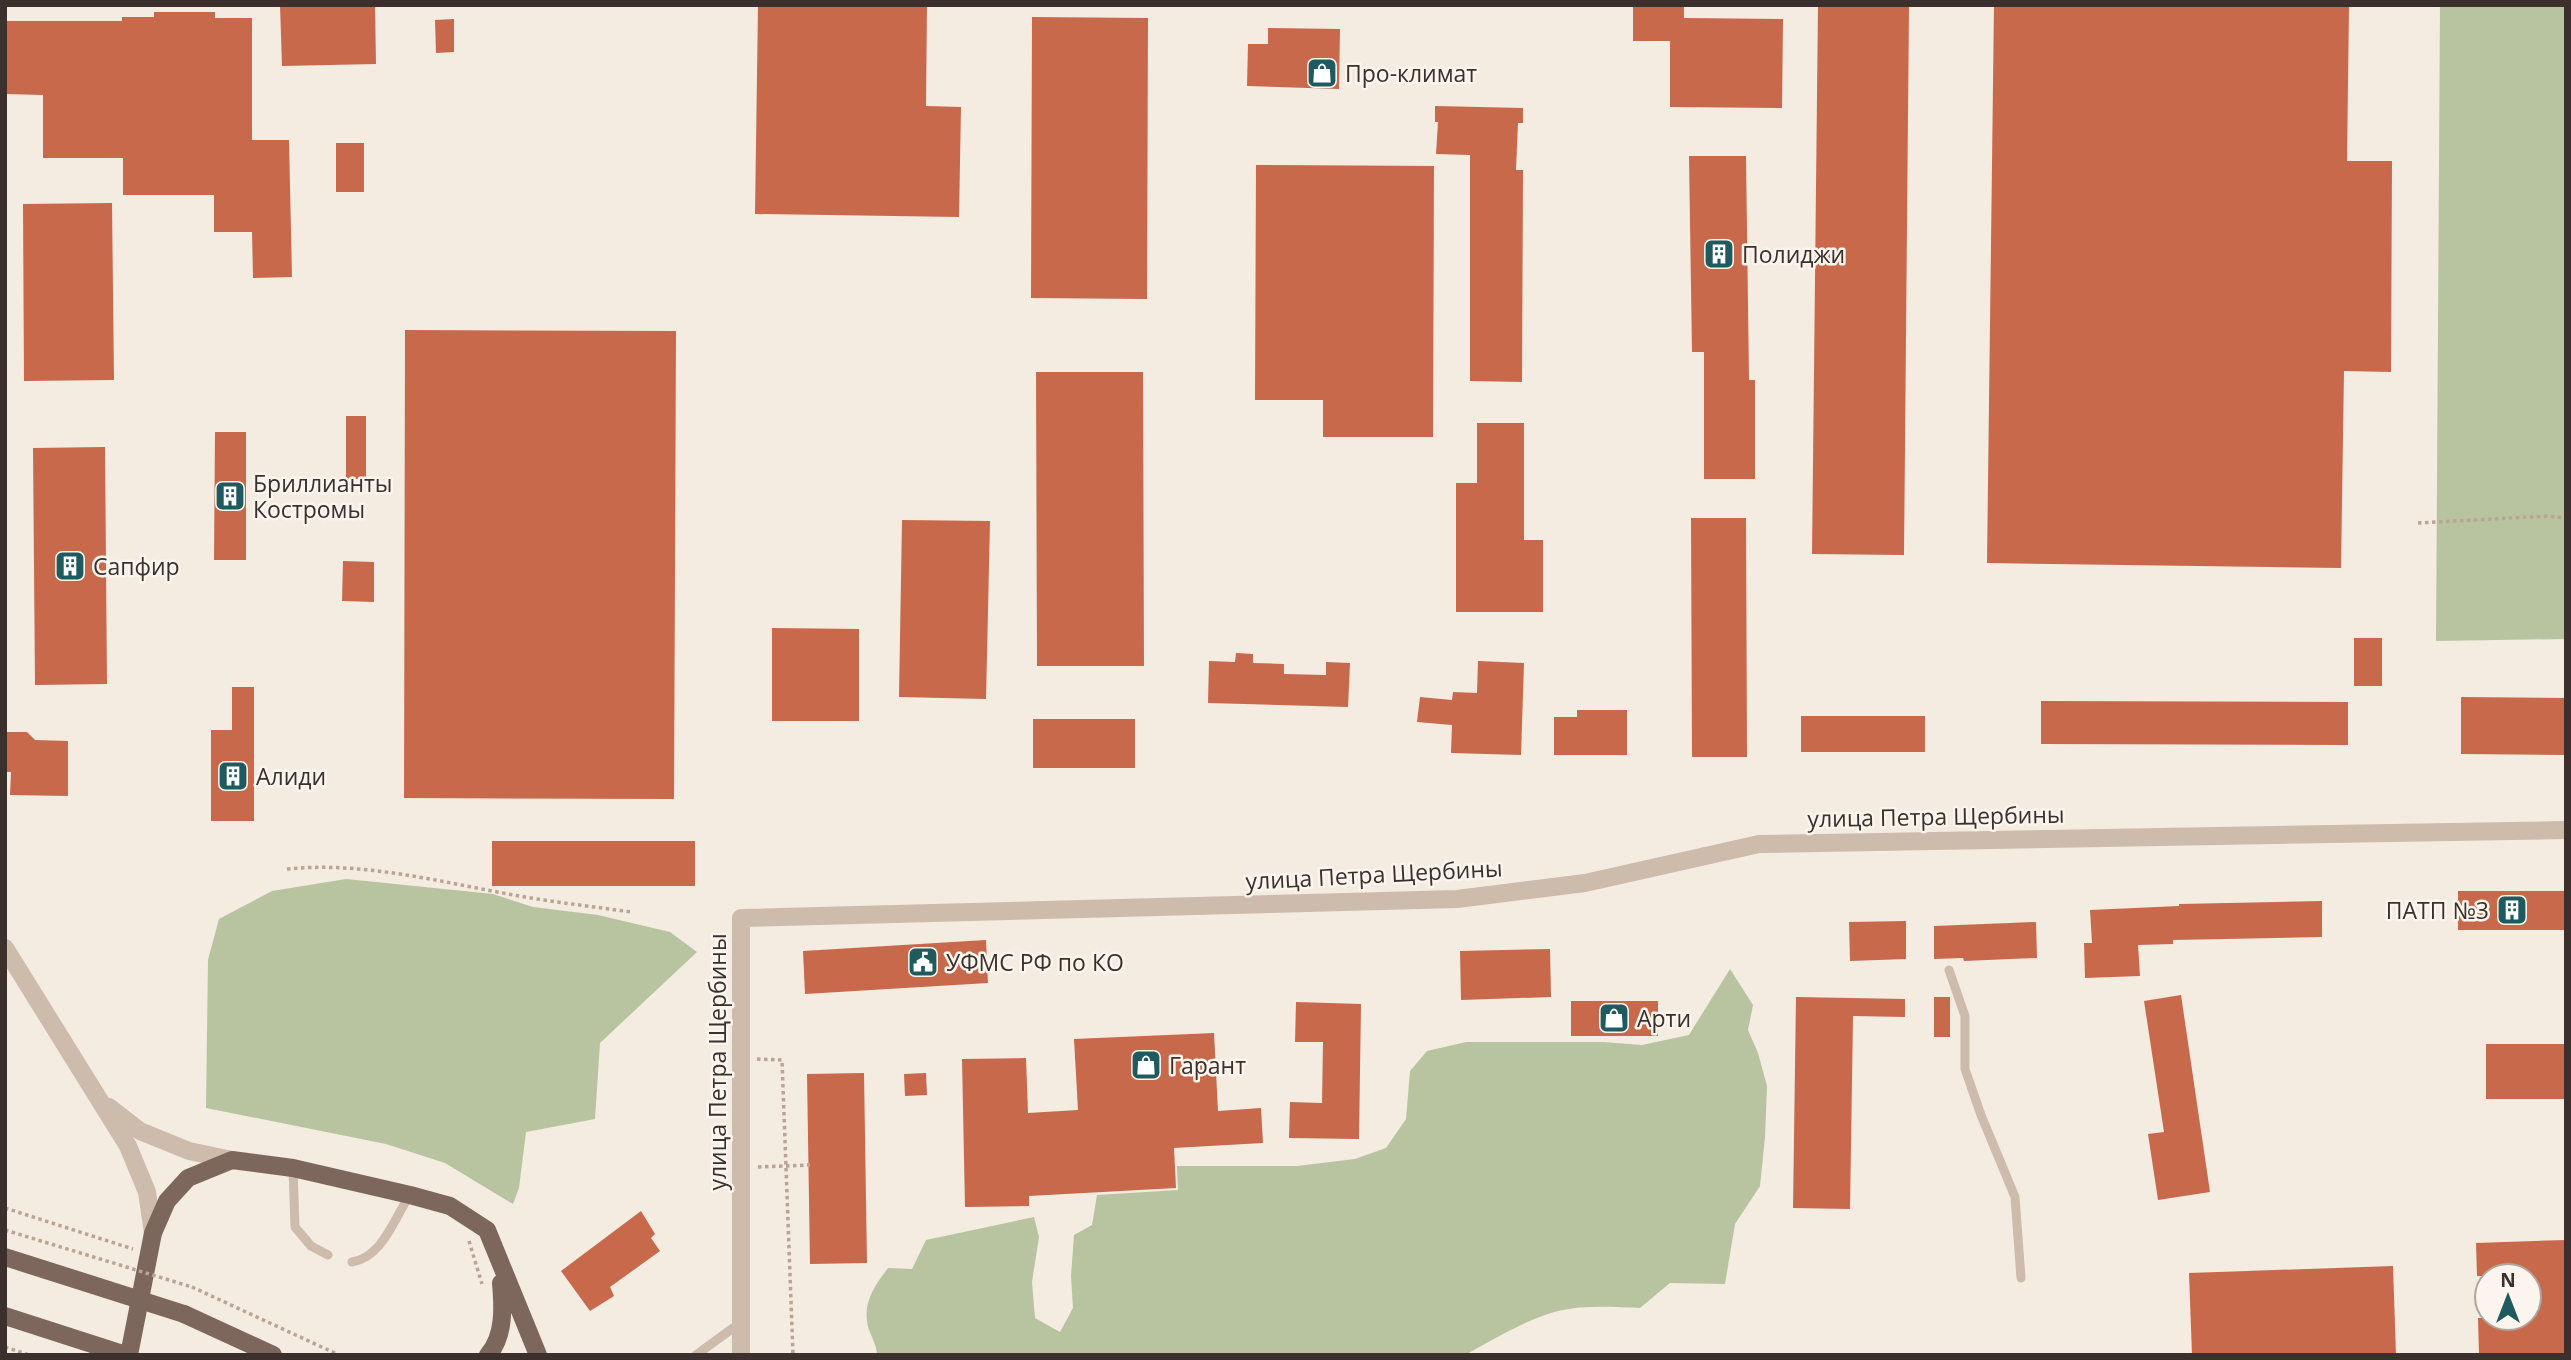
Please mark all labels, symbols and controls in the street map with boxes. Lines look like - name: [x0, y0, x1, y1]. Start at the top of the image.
- shop icon: Про-климат: [1305, 56, 1339, 90]
- place label: Про-климат: [1345, 57, 1477, 89]
- building icon: Полиджи: [1702, 237, 1736, 271]
- place label: Полиджи: [1742, 238, 1845, 270]
- place label: Бриллианты Костромы: [253, 467, 393, 525]
- building icon: Бриллианты Костромы: [213, 479, 247, 513]
- building icon: Сапфир: [53, 549, 87, 583]
- place label: Сапфир: [93, 550, 180, 582]
- building icon: Алиди: [216, 759, 250, 793]
- place label: Алиди: [256, 760, 326, 792]
- street label: улица Петра Щербины: [1807, 798, 2065, 834]
- street label: улица Петра Щербины: [1245, 851, 1503, 897]
- building icon: ПАТП №3: [2495, 893, 2529, 927]
- place label: ПАТП №3: [2386, 894, 2489, 926]
- street label: улица Петра Щербины: [701, 933, 733, 1191]
- public building icon: УФМС РФ по КО: [906, 945, 940, 979]
- place label: УФМС РФ по КО: [946, 946, 1124, 978]
- shop icon: Арти: [1597, 1001, 1631, 1035]
- place label: Арти: [1637, 1002, 1691, 1034]
- shop icon: Гарант: [1129, 1048, 1163, 1082]
- place label: Гарант: [1169, 1049, 1246, 1081]
- north arrow: [2473, 1262, 2543, 1332]
- text: N: [2500, 1267, 2516, 1293]

